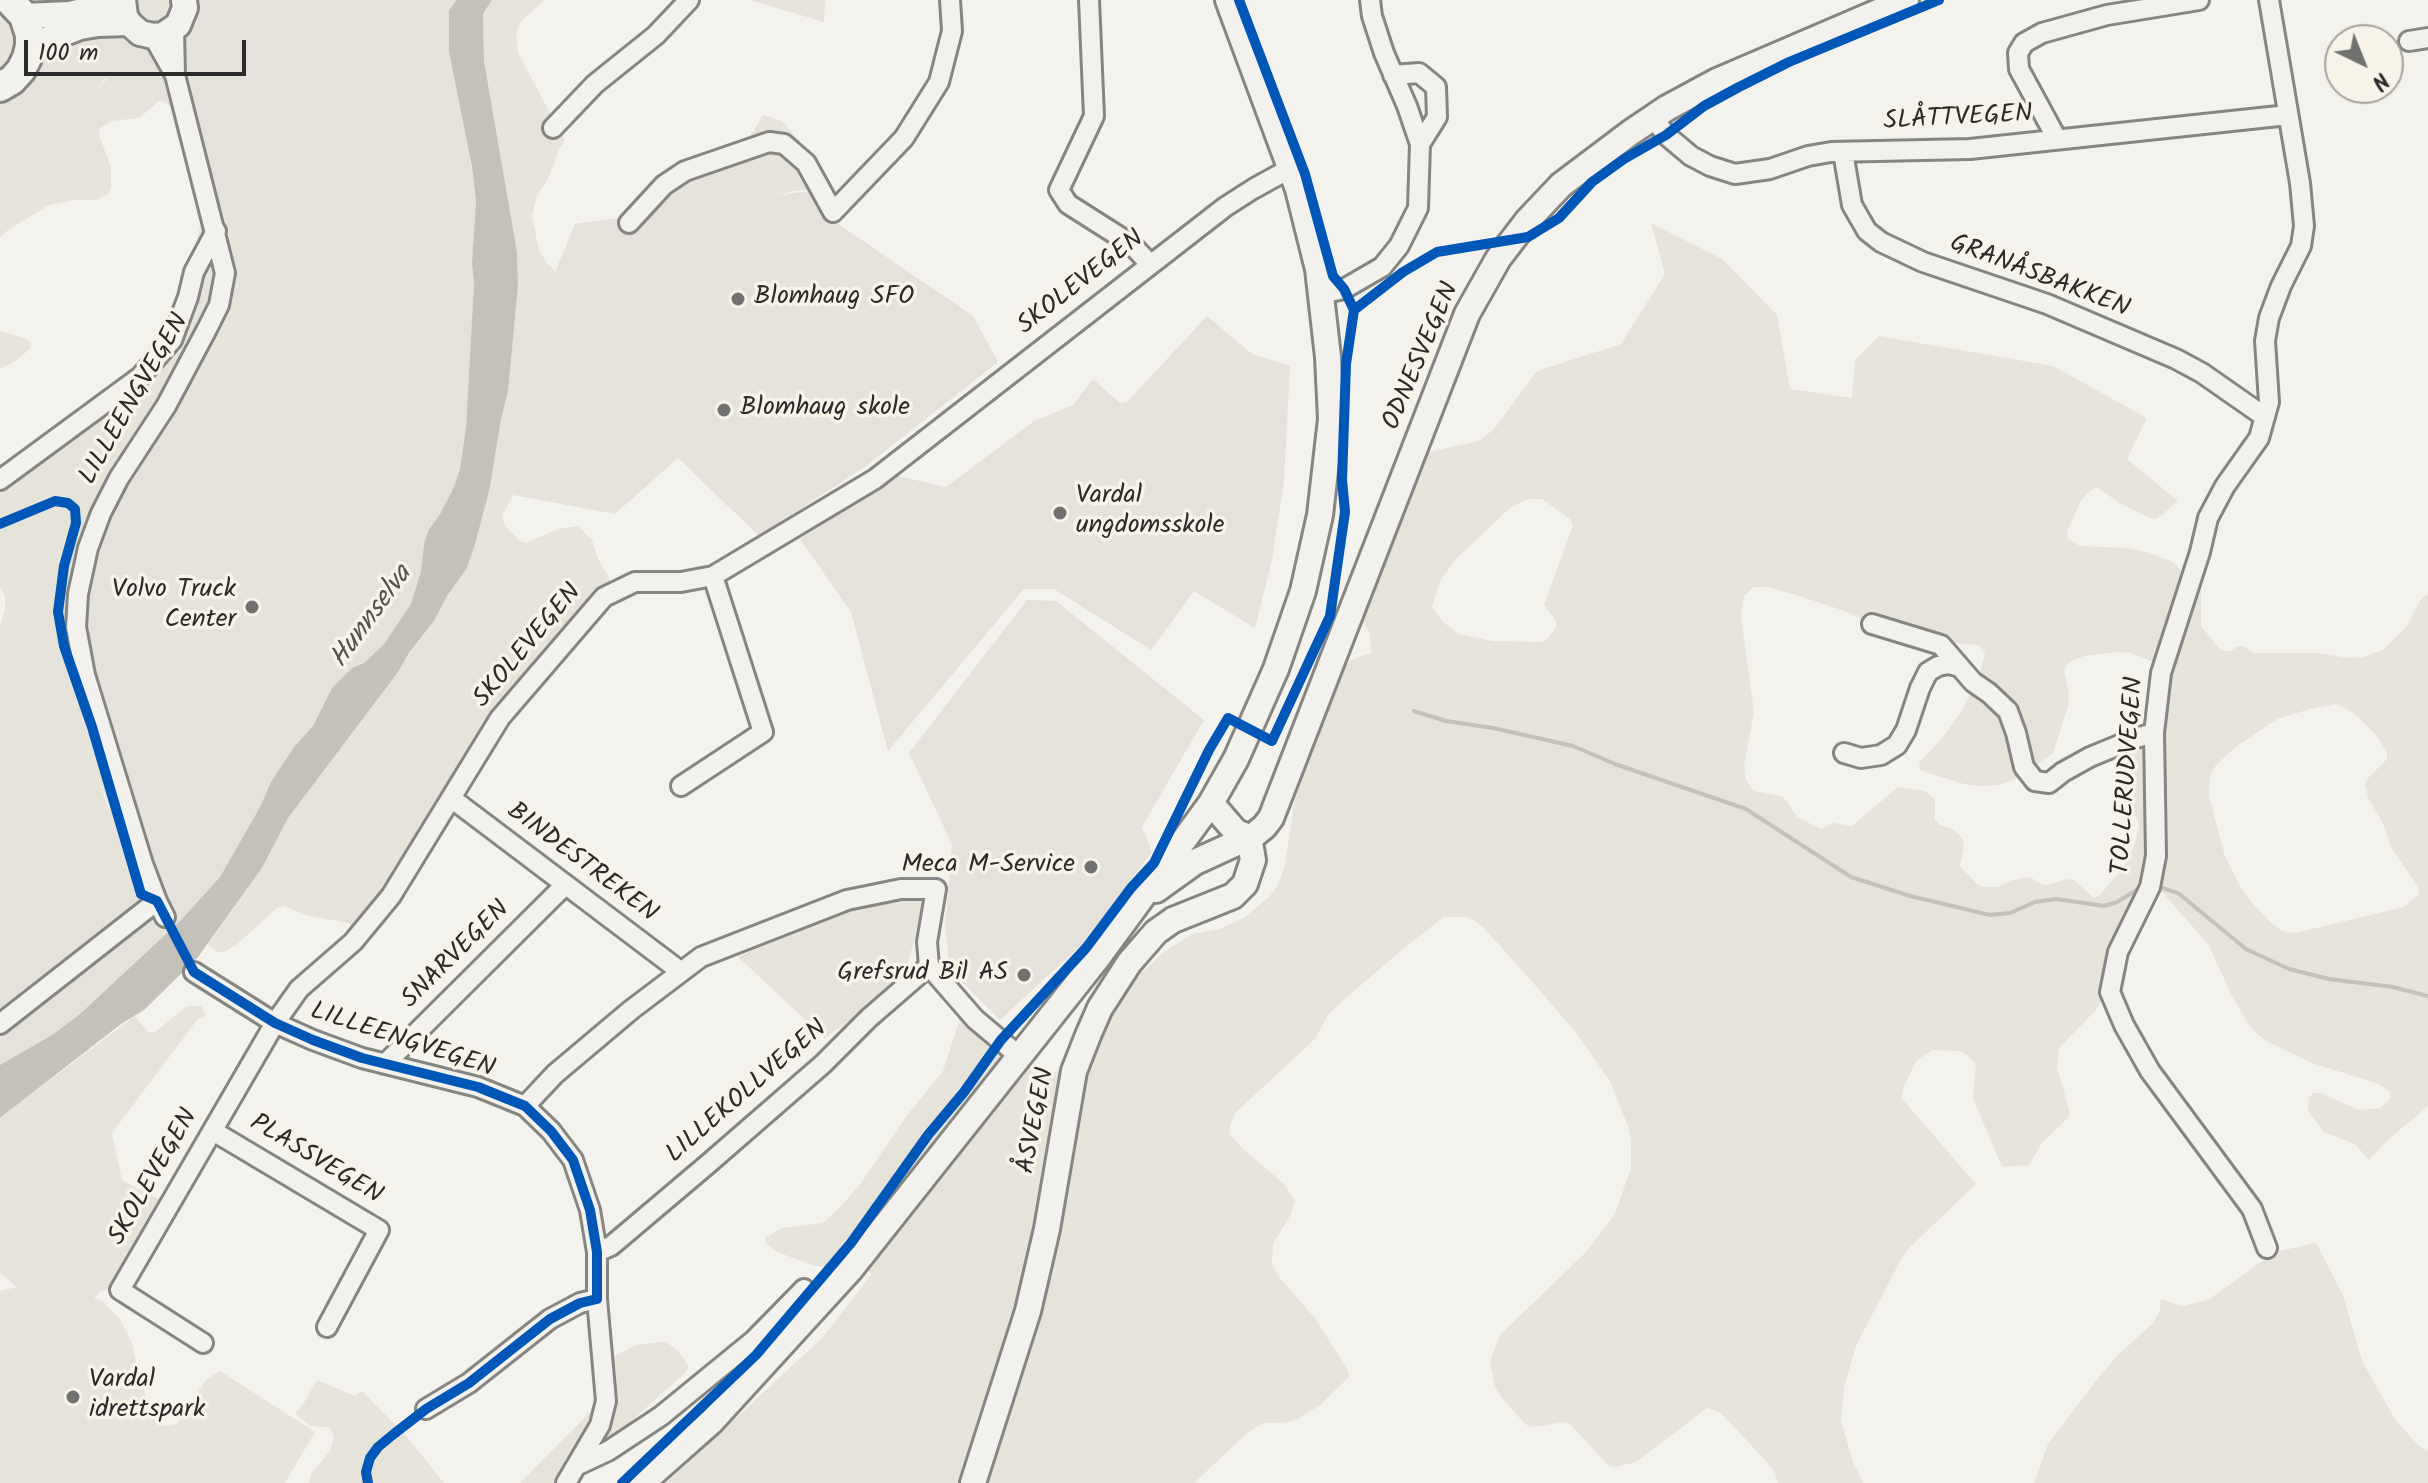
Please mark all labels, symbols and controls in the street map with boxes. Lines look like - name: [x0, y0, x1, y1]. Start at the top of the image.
- scale bar: [28, 24, 250, 74]
- north arrow: [2324, 24, 2404, 104]
- text: 100 m: [38, 34, 98, 73]
- text: N: [2362, 63, 2396, 98]
- street label: SLÅTTVEGEN: [1883, 101, 2033, 139]
- street label: SKOLEVEGEN: [1012, 225, 1152, 343]
- street label: GRANÅSBAKKEN: [1945, 229, 2133, 327]
- street label: ODNESVEGEN: [1378, 279, 1468, 435]
- place label: Blomhaug SFO: [754, 283, 914, 315]
- marker: Blomhaug SFO: [729, 290, 747, 308]
- street label: LILLEENGVEGEN: [74, 309, 198, 491]
- place label: Blomhaug skole: [740, 394, 910, 426]
- marker: Blomhaug skole: [715, 401, 733, 419]
- place label: Vardal ungdomsskole: [1076, 482, 1224, 544]
- marker: Vardal ungdomsskole: [1051, 504, 1069, 522]
- water label: Hunnselva: [325, 560, 421, 676]
- place label: Volvo Truck Center: [112, 576, 236, 638]
- street label: SKOLEVEGEN: [468, 579, 590, 715]
- marker: Volvo Truck Center: [243, 598, 261, 616]
- street label: TOLLERUDVEGEN: [2108, 676, 2152, 876]
- street label: BINDESTREKEN: [500, 797, 662, 931]
- place label: Meca M-Service: [902, 851, 1075, 883]
- marker: Meca M-Service: [1082, 858, 1100, 876]
- street label: SNARVEGEN: [396, 895, 518, 1017]
- place label: Grefsrud Bil AS: [837, 959, 1008, 991]
- marker: Grefsrud Bil AS: [1015, 966, 1033, 984]
- street label: LILLEENGVEGEN: [306, 997, 498, 1087]
- street label: LILLEKOLLVEGEN: [661, 1015, 835, 1171]
- street label: ÅSVEGEN: [1012, 1065, 1064, 1177]
- street label: SKOLEVEGEN: [103, 1104, 207, 1252]
- street label: PLASSVEGEN: [243, 1109, 387, 1213]
- place label: Vardal idrettspark: [89, 1366, 205, 1428]
- marker: Vardal idrettspark: [64, 1388, 82, 1406]

